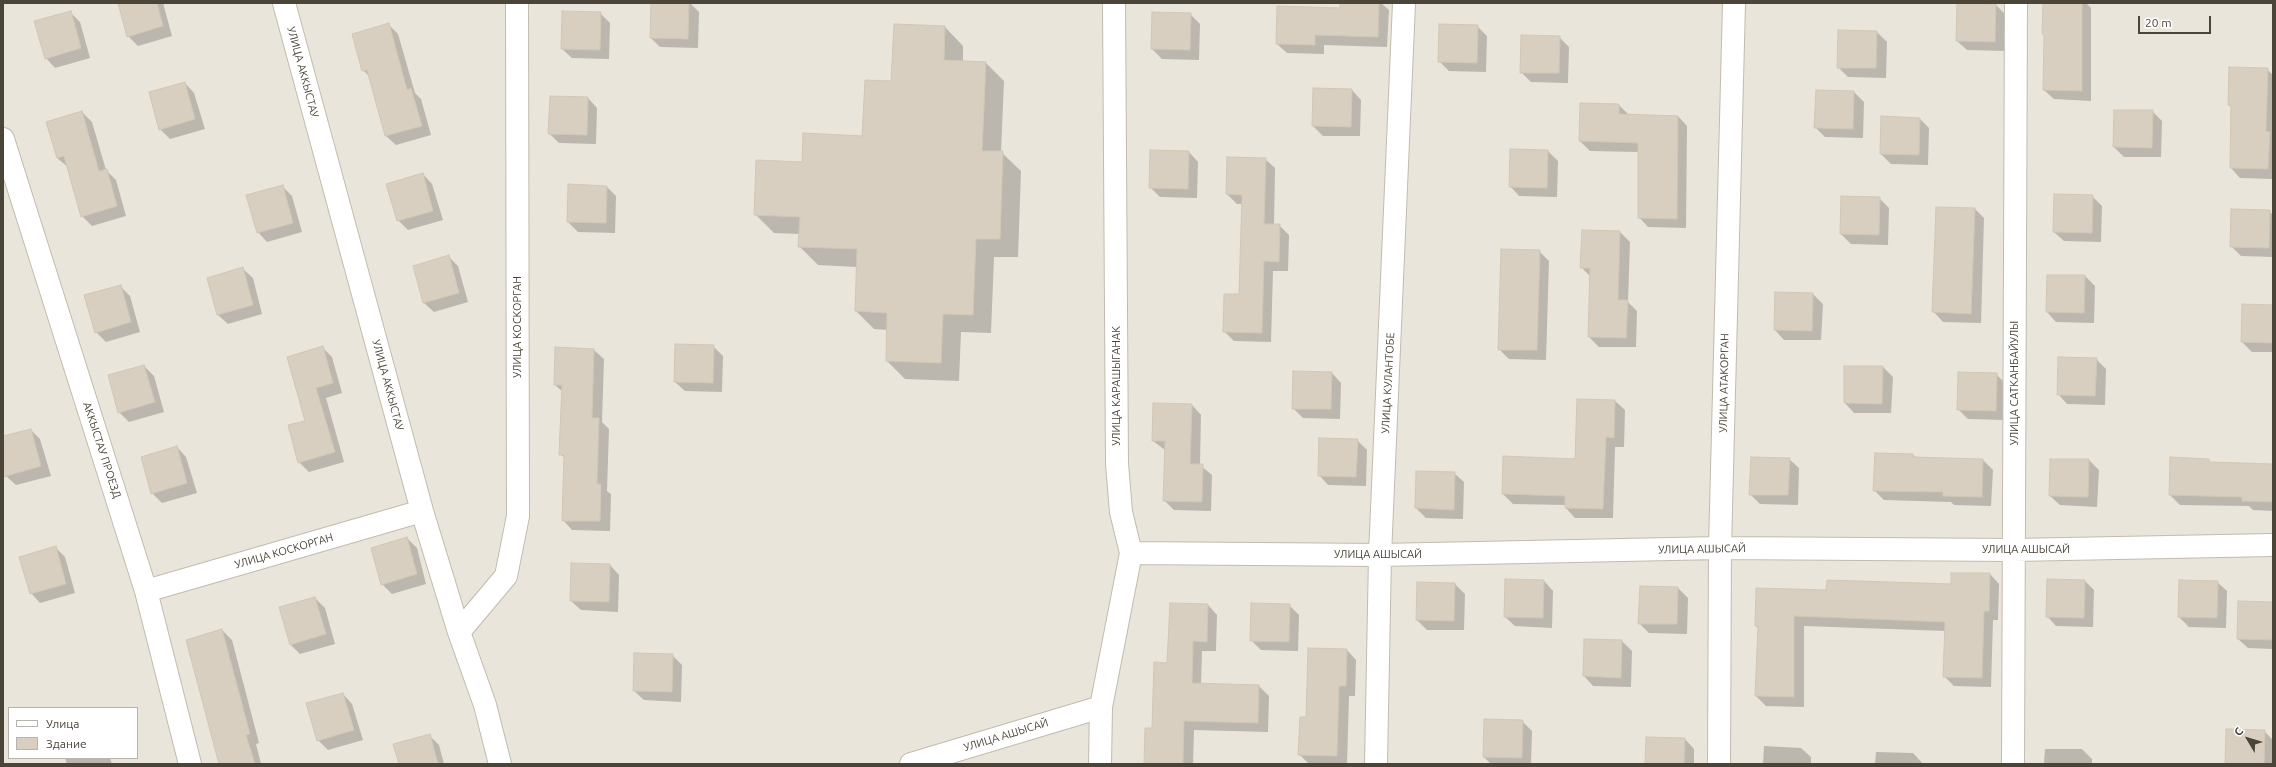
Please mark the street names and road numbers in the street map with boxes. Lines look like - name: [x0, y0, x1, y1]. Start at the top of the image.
- street label: УЛИЦА АККЫСТАУ: [284, 25, 322, 119]
- street label: УЛИЦА КОСКОРГАН: [510, 276, 524, 378]
- street label: УЛИЦА САТКАНБАЙУЛЫ: [2007, 321, 2021, 445]
- street label: УЛИЦА КАРАШЫГАНАК: [1109, 326, 1123, 446]
- street label: УЛИЦА КУЛАНТОБЕ: [1379, 332, 1397, 434]
- street label: УЛИЦА АТАКОРГАН: [1717, 333, 1731, 433]
- street label: УЛИЦА АККЫСТАУ: [369, 338, 407, 432]
- street label: АККЫСТАУ ПРОЕЗД: [80, 400, 124, 500]
- street label: УЛИЦА КОСКОРГАН: [233, 531, 335, 571]
- street label: УЛИЦА АШЫСАЙ: [1658, 542, 1746, 556]
- street label: УЛИЦА АШЫСАЙ: [1982, 542, 2070, 556]
- street label: УЛИЦА АШЫСАЙ: [1334, 547, 1422, 561]
- street label: УЛИЦА АШЫСАЙ: [962, 716, 1050, 754]

